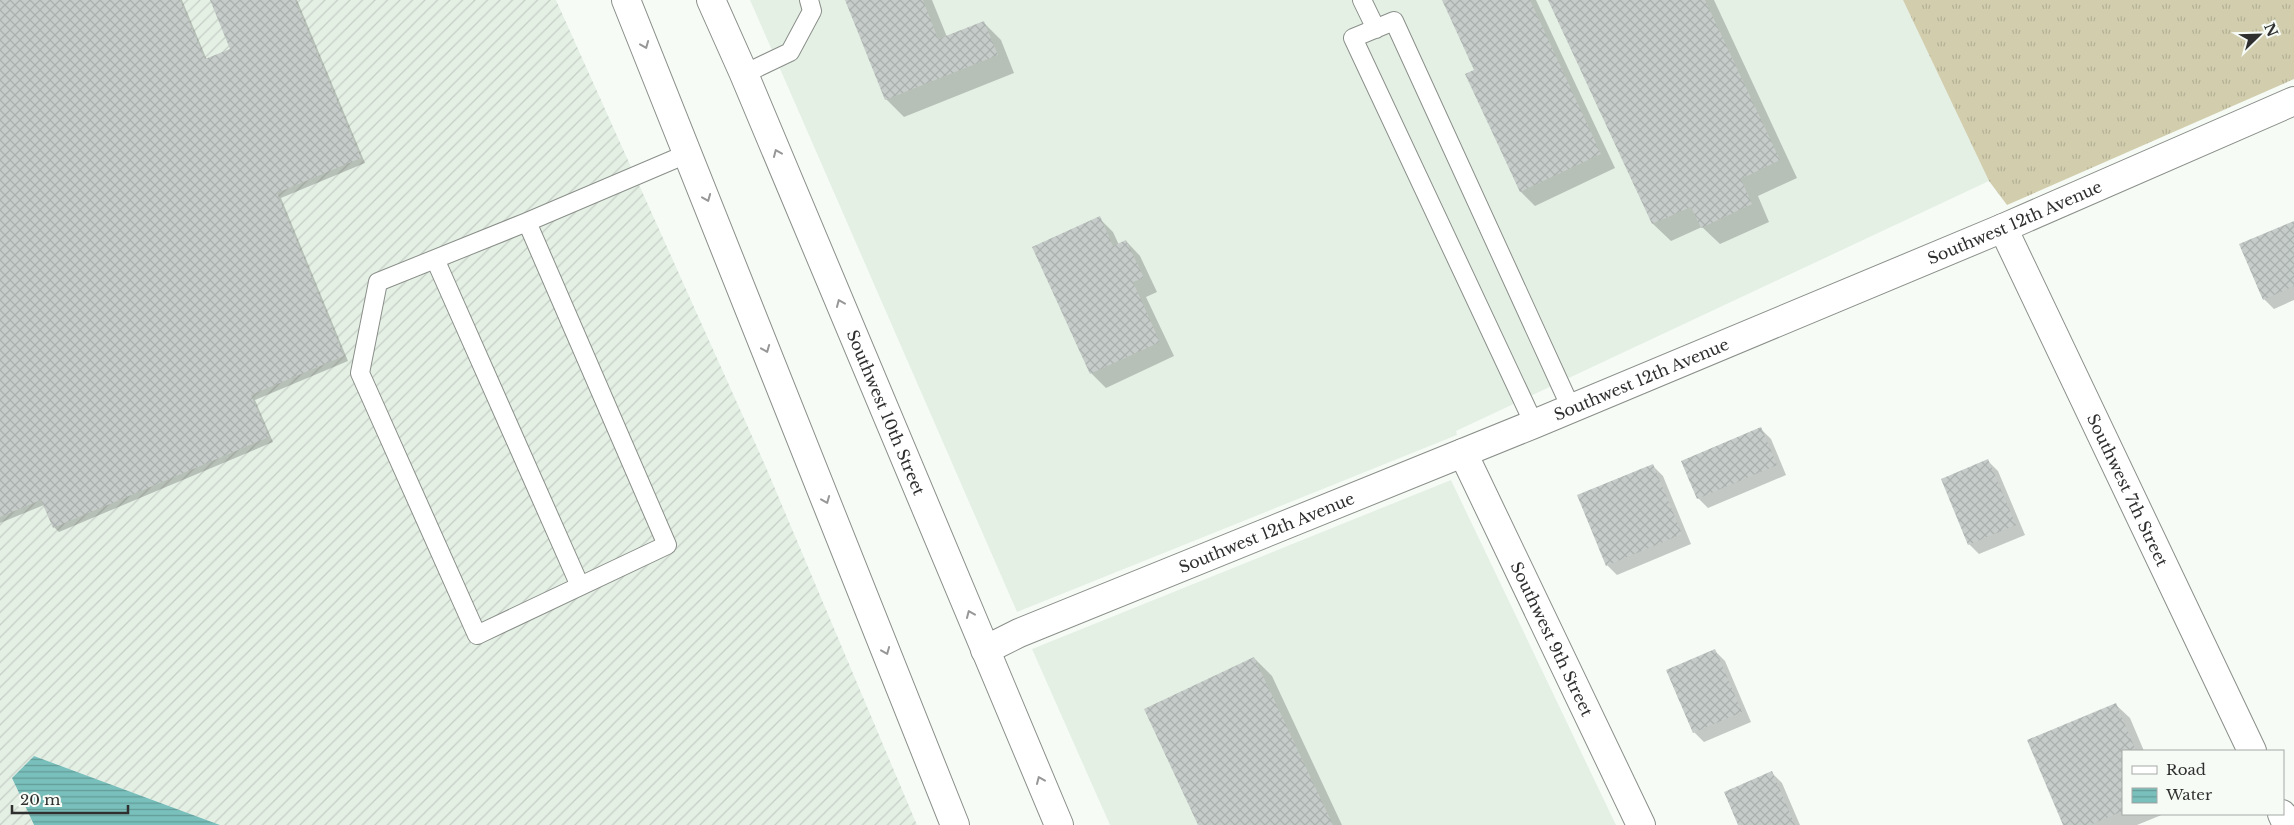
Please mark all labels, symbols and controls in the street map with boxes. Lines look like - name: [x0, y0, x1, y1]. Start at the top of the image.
- north arrow: [2234, 10, 2284, 60]
- text: N: [2260, 20, 2282, 39]
- one-way arrow: [638, 40, 649, 49]
- one-way arrow: [773, 149, 783, 158]
- street label: Southwest 12th Avenue: [1924, 176, 2105, 268]
- one-way arrow: [700, 193, 711, 202]
- one-way arrow: [835, 299, 846, 308]
- street label: Southwest 10th Street: [842, 327, 929, 498]
- street label: Southwest 12th Avenue: [1551, 334, 1732, 425]
- one-way arrow: [760, 344, 771, 353]
- street label: Southwest 7th Street: [2083, 410, 2173, 569]
- street label: Southwest 12th Avenue: [1176, 488, 1357, 577]
- one-way arrow: [820, 495, 831, 504]
- street label: Southwest 9th Street: [1506, 558, 1597, 719]
- one-way arrow: [965, 610, 976, 619]
- one-way arrow: [880, 646, 891, 655]
- legend: [2122, 750, 2284, 815]
- text: Road: [2166, 760, 2206, 779]
- one-way arrow: [1035, 776, 1046, 785]
- scale bar: [12, 782, 129, 814]
- text: Water: [2165, 785, 2213, 804]
- text: 20 m: [20, 790, 60, 809]

